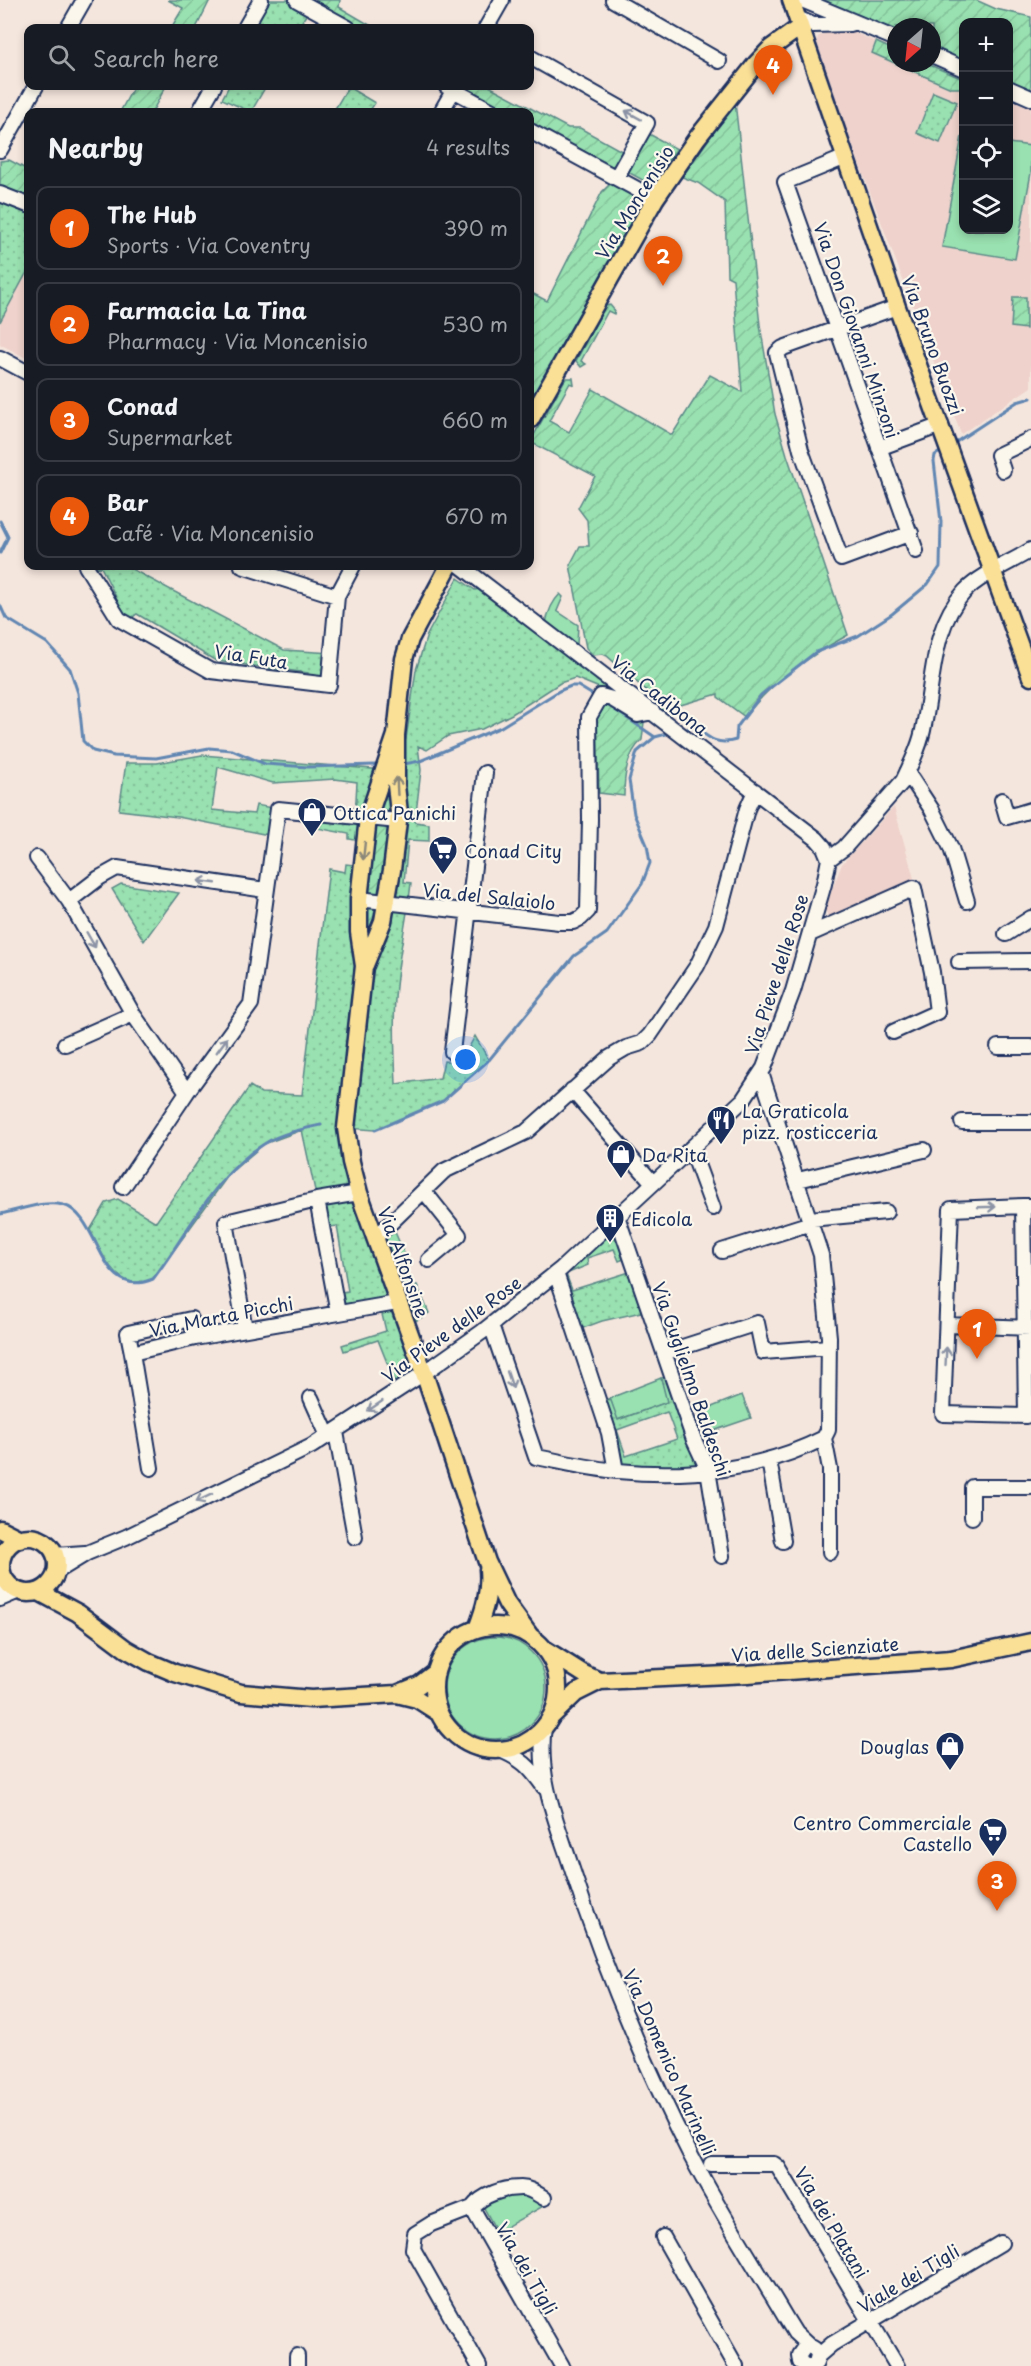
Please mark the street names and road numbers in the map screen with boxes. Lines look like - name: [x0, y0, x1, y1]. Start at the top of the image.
- street label: Via Moncenisio: [588, 140, 680, 264]
- street label: Via Don Giovanni Minzoni: [807, 218, 907, 442]
- street label: Via Bruno Buozzi: [895, 271, 971, 419]
- street label: Via Futa: [212, 637, 290, 675]
- street label: Via Cadibona: [605, 648, 715, 742]
- street label: Via del Salaiolo: [421, 876, 557, 916]
- street label: Via Pieve delle Rose: [737, 890, 815, 1058]
- street label: Via Alfonsine: [371, 1202, 437, 1322]
- street label: Via Pieve delle Rose: [376, 1269, 526, 1389]
- street label: Via Guglielmo Baldeschi: [646, 1278, 738, 1480]
- street label: Via Marta Picchi: [147, 1289, 295, 1343]
- street label: Via delle Scienziate: [730, 1630, 900, 1668]
- street label: Via Domenico Marinelli: [617, 1964, 723, 2160]
- street label: Via dei Platani: [788, 2161, 876, 2283]
- street label: Via dei Tigli: [490, 2217, 564, 2319]
- street label: Viale dei Tigli: [852, 2237, 964, 2319]

